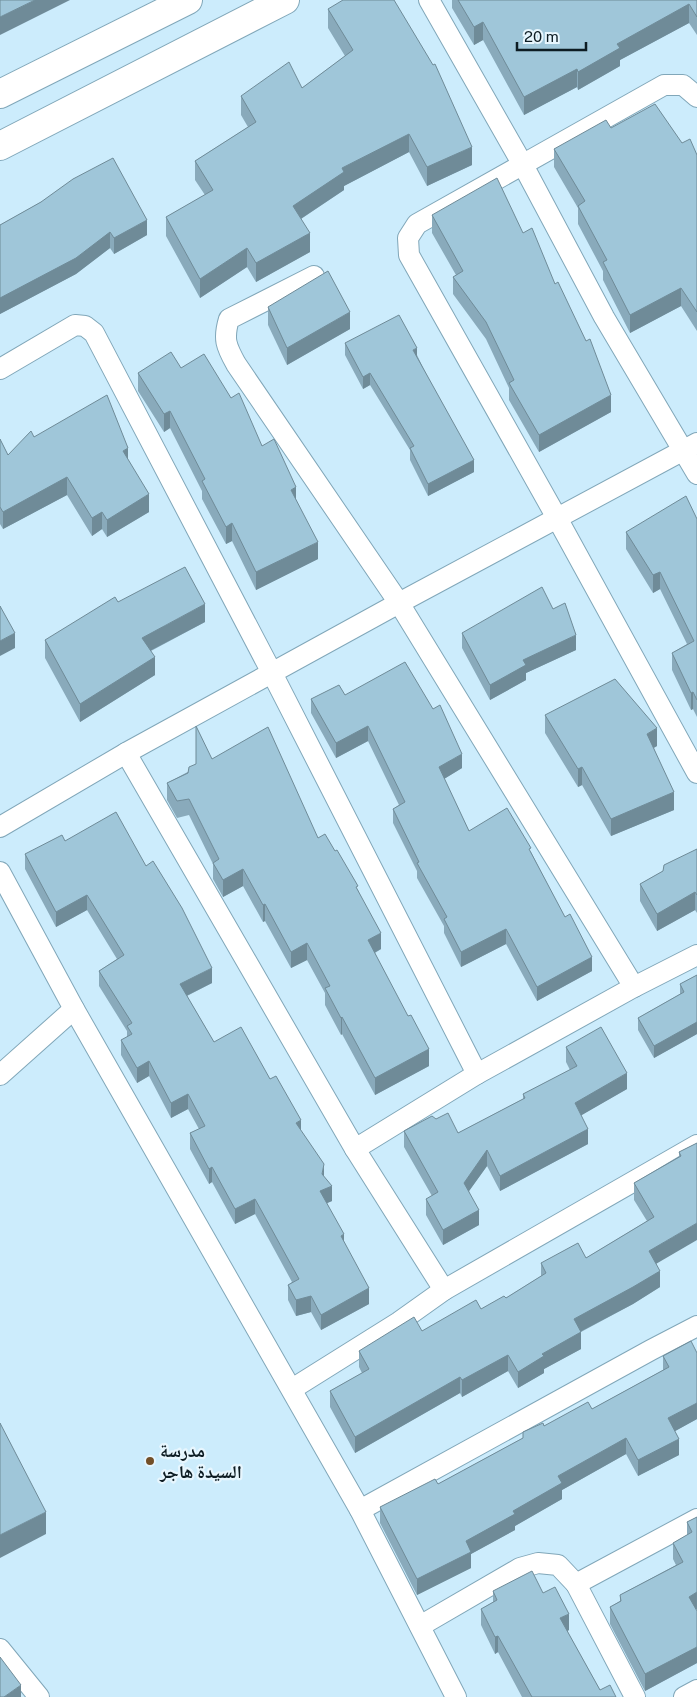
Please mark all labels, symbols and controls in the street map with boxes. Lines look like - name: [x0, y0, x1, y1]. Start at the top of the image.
- scale bar: [517, 20, 586, 52]
- text: 20 m: [524, 28, 559, 45]
- place label: مدرسة السيدة هاجر: [159, 1440, 242, 1482]
- marker: مدرسة السيدة هاجر: [144, 1455, 156, 1467]

